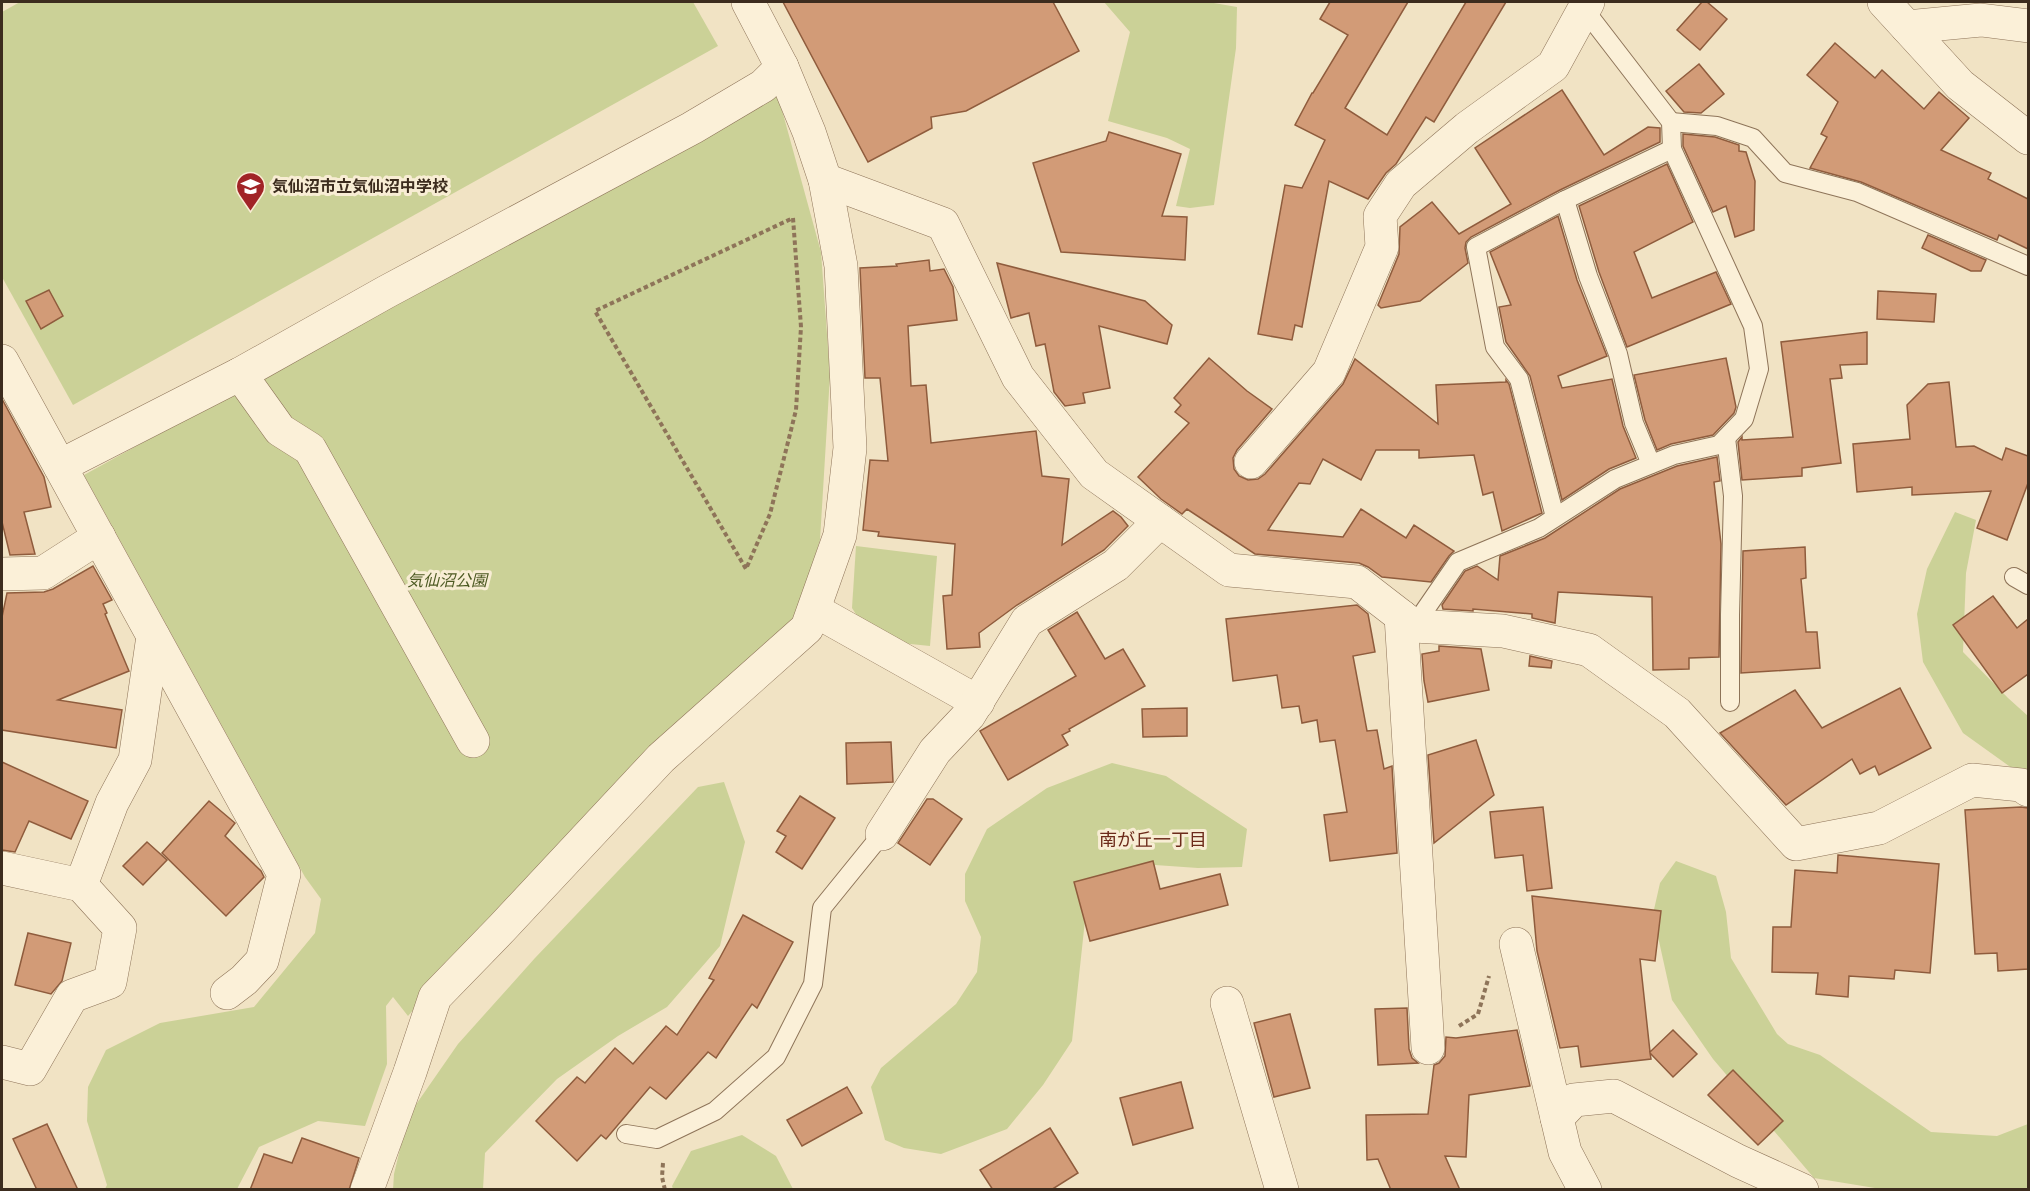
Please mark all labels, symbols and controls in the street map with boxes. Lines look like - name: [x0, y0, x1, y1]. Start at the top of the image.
- school or university icon: 気仙沼市立気仙沼中学校: [235, 170, 267, 212]
- place label: 気仙沼市立気仙沼中学校: [272, 176, 448, 196]
- park label: 気仙沼公園: [407, 570, 489, 590]
- district label: 南が丘一丁目: [1099, 829, 1207, 851]

